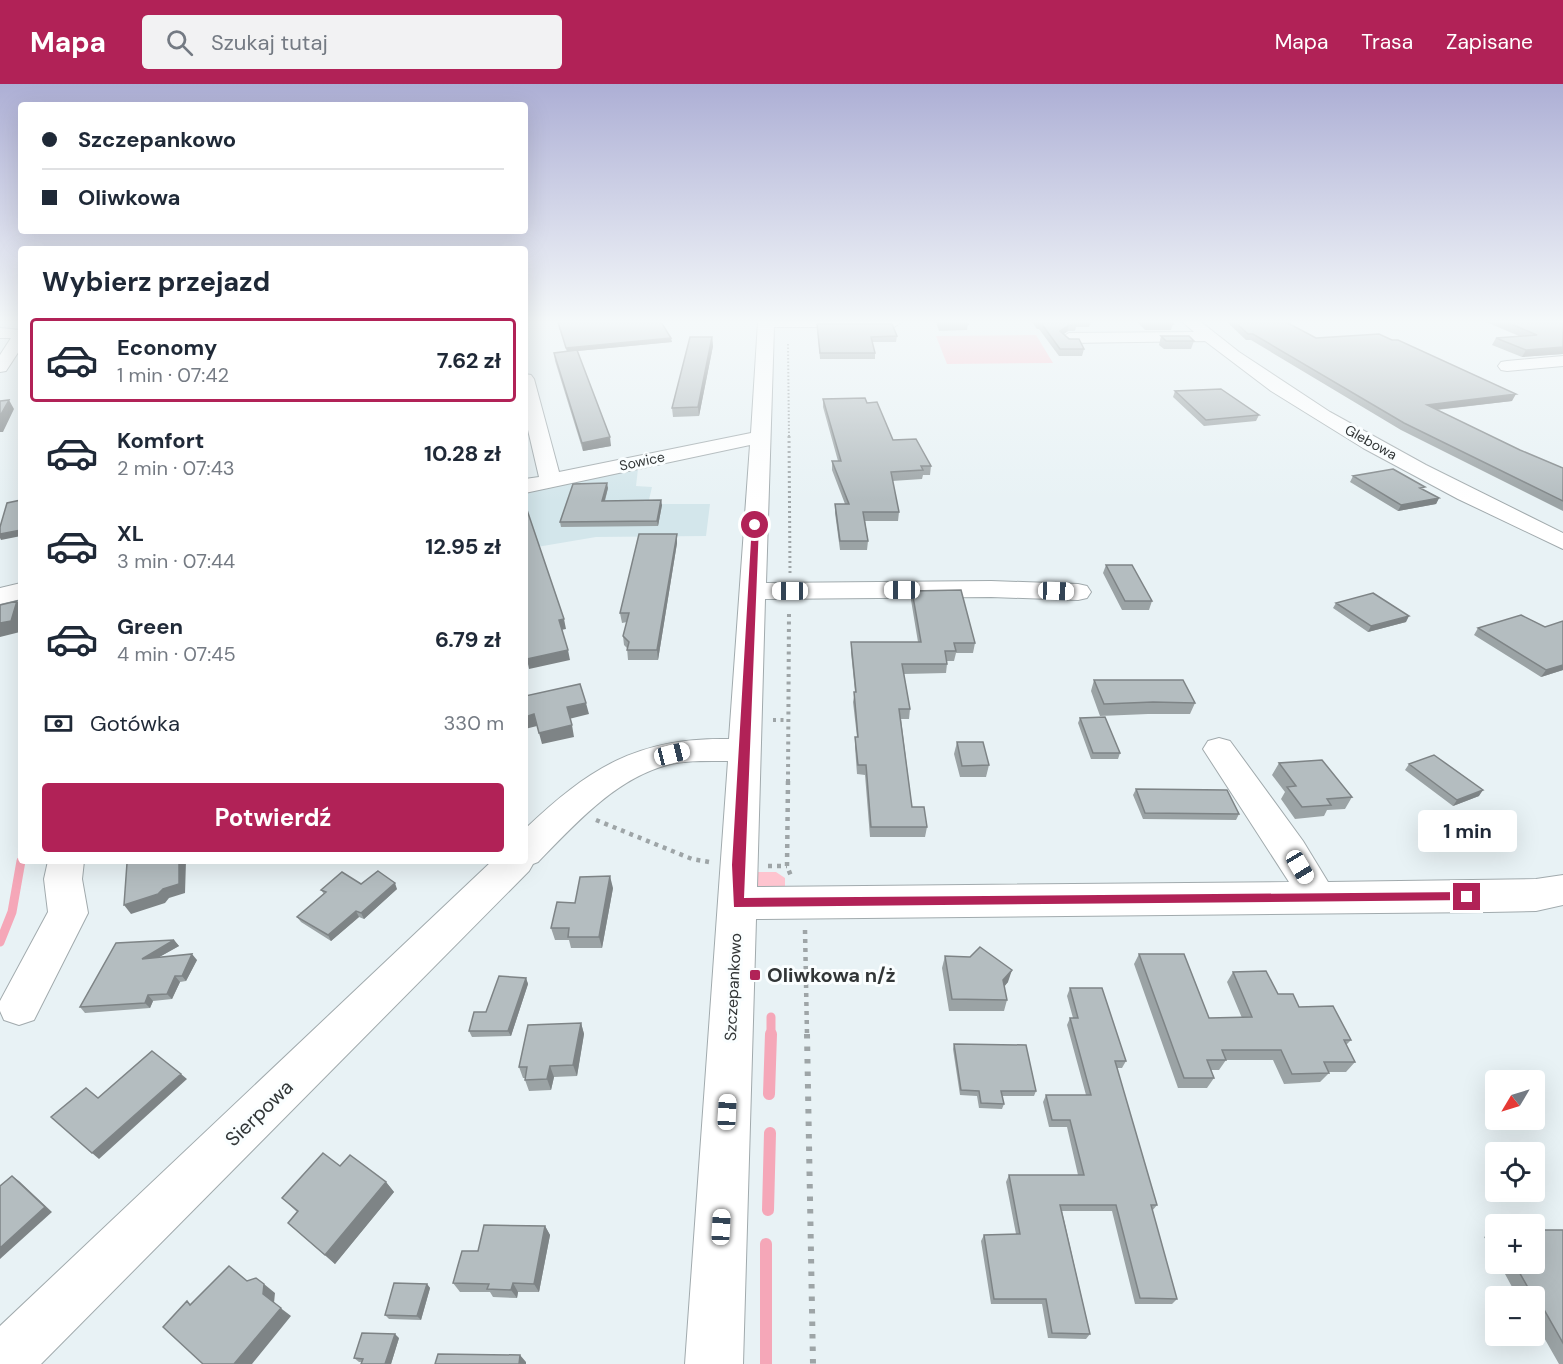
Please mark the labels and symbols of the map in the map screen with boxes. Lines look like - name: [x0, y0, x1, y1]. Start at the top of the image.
- street label: Glebowa: [1342, 420, 1400, 464]
- street label: Sowice: [618, 447, 666, 475]
- route start: [741, 511, 768, 538]
- car: [884, 581, 920, 599]
- car: [1038, 581, 1074, 601]
- car: [772, 582, 808, 600]
- car: [652, 741, 692, 767]
- callout: 1 min: [1418, 810, 1516, 852]
- car: [1283, 847, 1317, 887]
- route end: [1453, 883, 1480, 910]
- street label: Szczepankowo: [720, 932, 746, 1042]
- place label: Oliwkowa n/ż: [767, 962, 895, 988]
- marker: Oliwkowa n/ż: [748, 968, 762, 982]
- north arrow: [1485, 1070, 1545, 1130]
- street label: Sierpowa: [219, 1074, 299, 1152]
- car: [717, 1094, 737, 1130]
- car: [711, 1209, 731, 1245]

